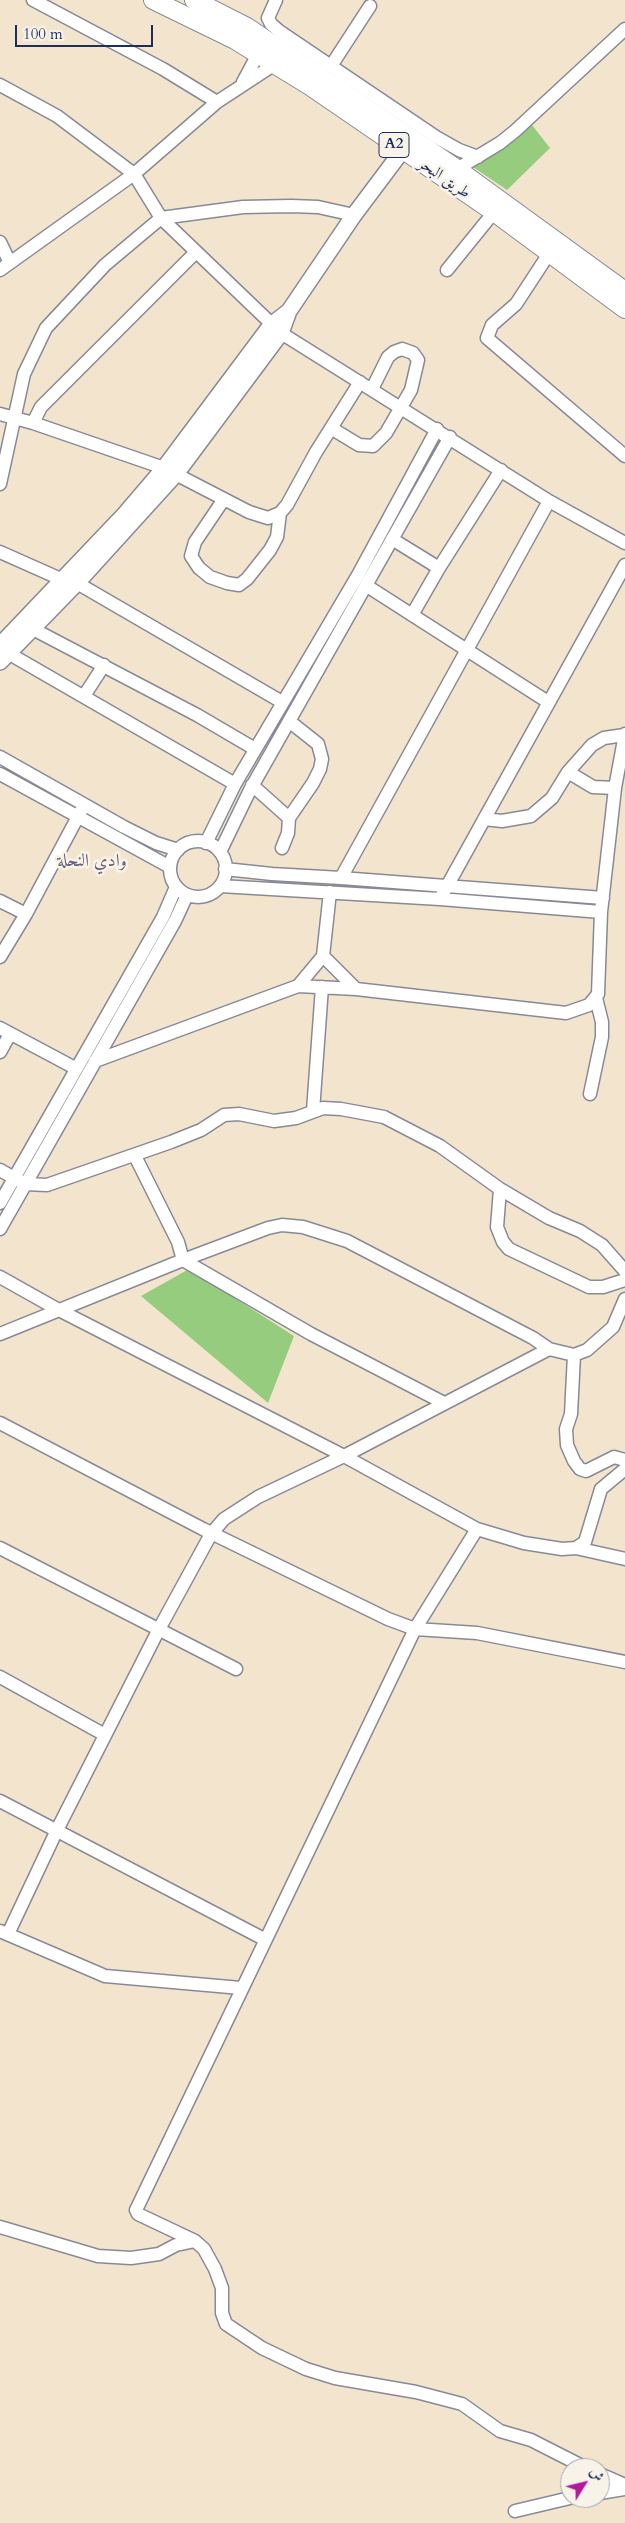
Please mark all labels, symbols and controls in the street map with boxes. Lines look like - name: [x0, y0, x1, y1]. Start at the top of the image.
- scale bar: [18, 15, 155, 47]
- text: 100 m: [23, 24, 63, 44]
- road number: A2: [379, 132, 409, 158]
- street label: طريق البحر: [414, 155, 474, 203]
- district label: وادي النحلة: [57, 851, 127, 873]
- north arrow: [560, 2458, 610, 2508]
- text: ش: [585, 2463, 608, 2486]

